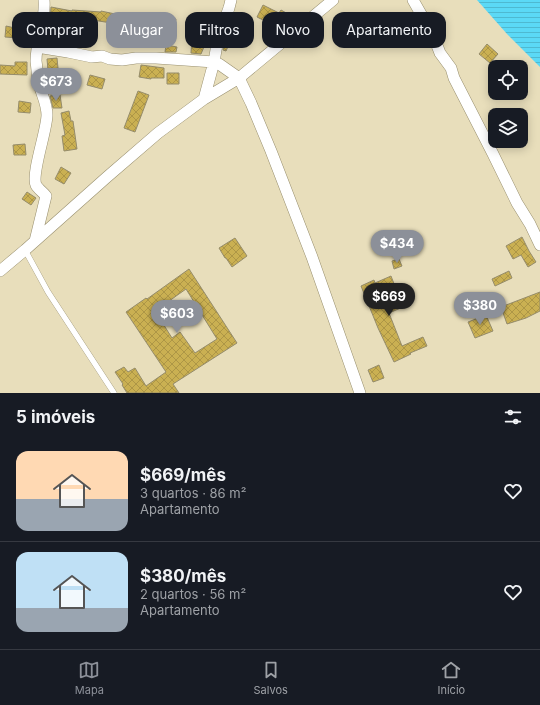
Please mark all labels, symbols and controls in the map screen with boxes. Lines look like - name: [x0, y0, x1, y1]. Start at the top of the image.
- chip: Comprar: [12, 12, 98, 48]
- chip: Alugar: [106, 12, 177, 48]
- chip: Filtros: [185, 12, 254, 48]
- chip: Novo: [262, 12, 324, 48]
- chip: Apartamento: [332, 12, 446, 48]
- map controls: [488, 60, 528, 148]
- button: locate: [488, 60, 528, 100]
- pin: $673: [32, 68, 80, 102]
- text: $673: [40, 73, 72, 89]
- button: layers: [488, 108, 528, 148]
- pin: $434: [373, 230, 421, 264]
- text: $434: [380, 235, 414, 251]
- pin: $669: [365, 283, 413, 317]
- text: $669: [372, 288, 406, 304]
- pin: $380: [456, 292, 504, 326]
- text: $380: [463, 297, 497, 313]
- pin: $603: [153, 300, 201, 334]
- text: $603: [160, 305, 194, 321]
- icon: filters: [502, 406, 524, 428]
- text: 5 imóveis: [16, 407, 95, 427]
- text: $669/mês: [140, 465, 226, 485]
- icon: home: [48, 467, 96, 515]
- icon: heart: [502, 480, 524, 502]
- text: 3 quartos · 86 m²: [140, 485, 246, 501]
- text: Apartamento: [140, 501, 220, 517]
- text: $380/mês: [140, 566, 226, 586]
- icon: home: [48, 568, 96, 616]
- icon: heart: [502, 581, 524, 603]
- text: 2 quartos · 56 m²: [140, 586, 246, 602]
- text: Apartamento: [140, 602, 220, 618]
- tab: Mapa: [75, 659, 104, 697]
- tab: Salvos: [254, 659, 288, 697]
- tab: Início: [437, 659, 465, 697]

